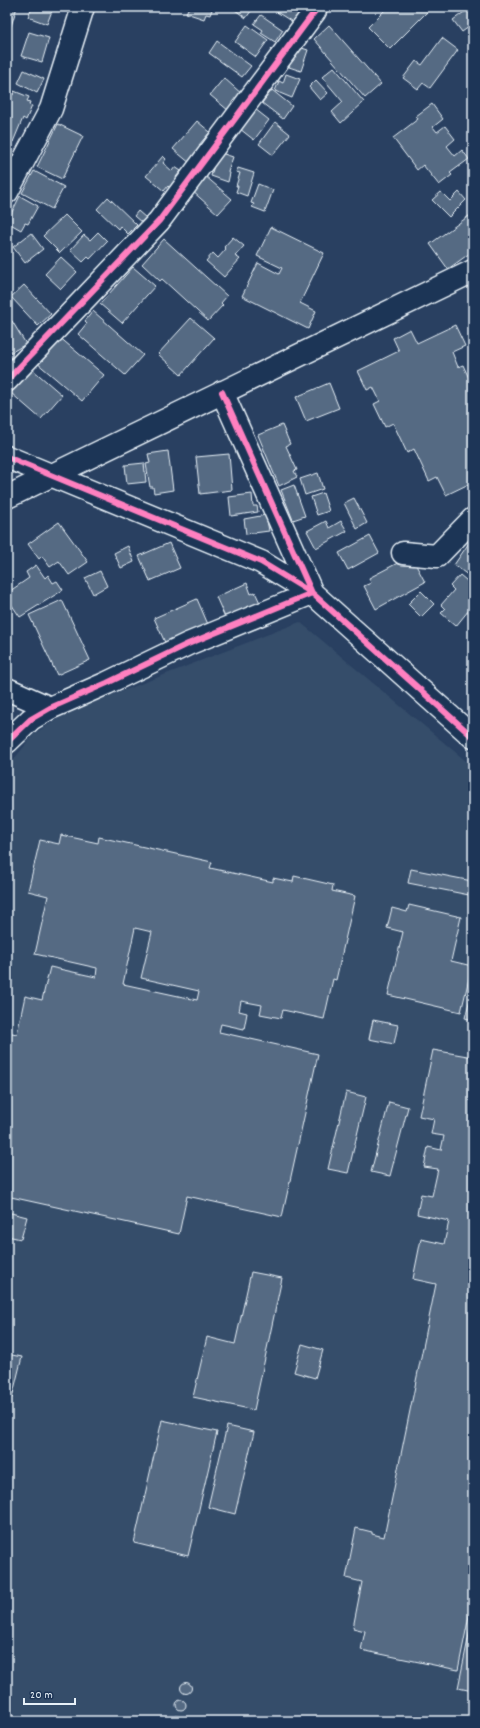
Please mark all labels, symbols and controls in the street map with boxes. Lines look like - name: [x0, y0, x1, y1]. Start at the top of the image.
- scale bar: [24, 1680, 75, 1706]
- text: 20 m: [30, 1687, 53, 1704]

